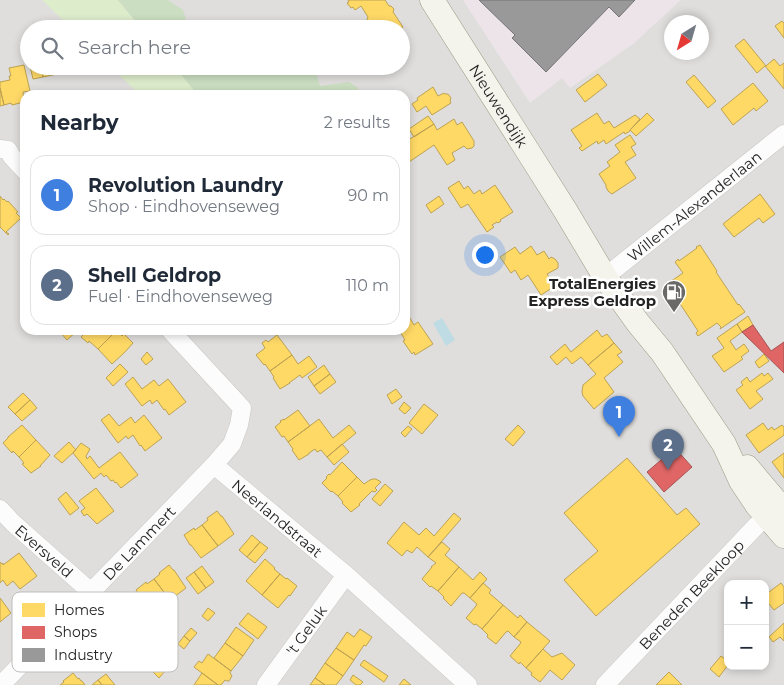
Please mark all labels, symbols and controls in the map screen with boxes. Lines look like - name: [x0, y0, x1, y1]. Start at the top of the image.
- north arrow: [664, 15, 709, 60]
- search box: [20, 20, 410, 75]
- icon: search: [38, 34, 66, 62]
- text: Search here: [78, 36, 191, 59]
- street label: Nieuwendijk: [465, 60, 532, 151]
- text: Nearby: [40, 110, 119, 135]
- text: 2 results: [324, 113, 390, 132]
- street label: Willem-Alexanderlaan: [623, 146, 765, 265]
- text: Revolution Laundry: [88, 174, 283, 197]
- text: 1: [54, 186, 60, 205]
- text: 90 m: [347, 186, 389, 205]
- text: Shop · Eindhovenseweg: [88, 197, 280, 216]
- your location: [472, 242, 498, 268]
- text: Shell Geldrop: [88, 264, 221, 287]
- place label: TotalEnergies Express Geldrop: [528, 274, 656, 310]
- text: 2: [52, 276, 62, 295]
- text: 110 m: [346, 276, 389, 295]
- fuel station icon: TotalEnergies Express Geldrop: [661, 279, 687, 313]
- text: Fuel · Eindhovenseweg: [88, 287, 273, 306]
- pin: 1: [603, 396, 635, 437]
- pin: 2: [652, 429, 684, 470]
- street label: Neerlandstraat: [228, 475, 327, 561]
- street label: De Lammert: [98, 502, 179, 584]
- street label: Eversveld: [11, 520, 77, 581]
- street label: Beneden Beekloop: [634, 536, 748, 653]
- map controls: [724, 580, 769, 670]
- button: +: [724, 580, 769, 625]
- legend: [12, 592, 178, 672]
- text: Homes: [54, 601, 104, 619]
- street label: 't Geluk: [282, 601, 330, 659]
- text: Shops: [54, 623, 97, 641]
- button: −: [724, 625, 769, 670]
- text: Industry: [54, 646, 113, 664]

